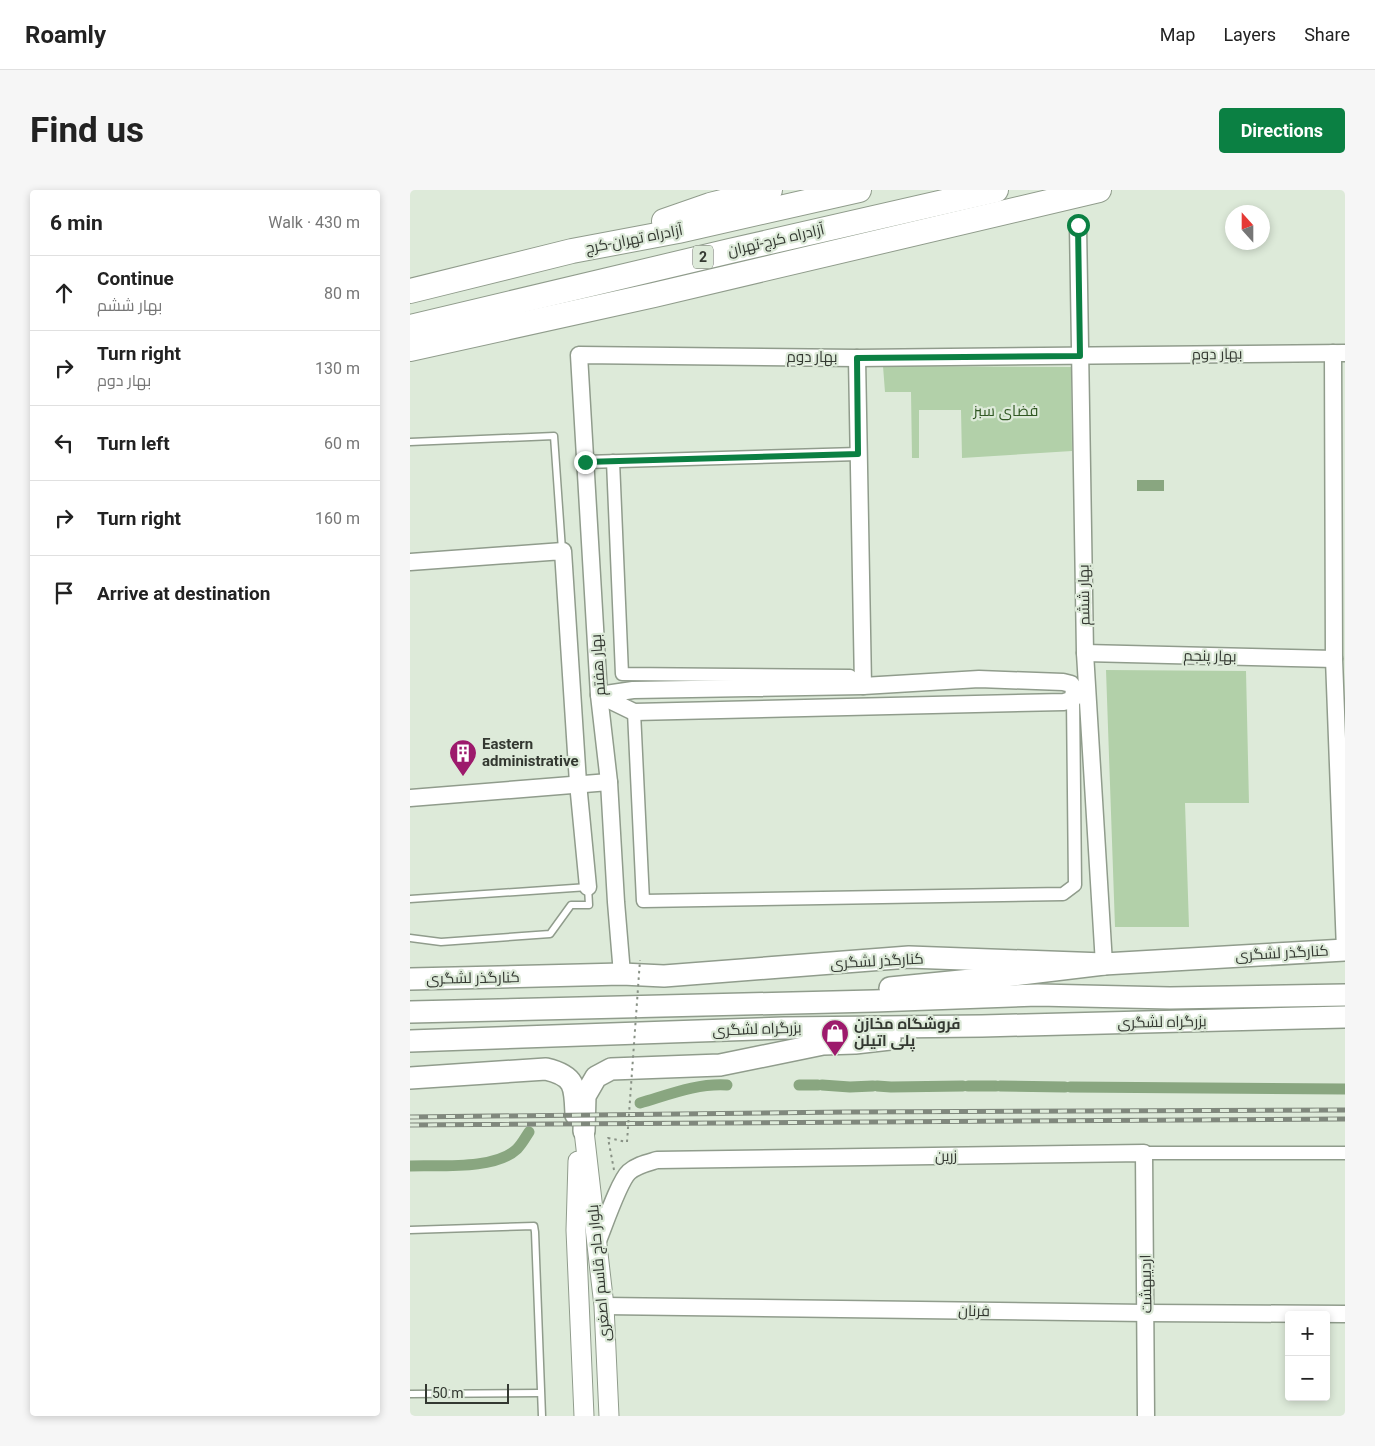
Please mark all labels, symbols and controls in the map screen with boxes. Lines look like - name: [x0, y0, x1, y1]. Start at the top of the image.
- text: Roamly: [25, 21, 106, 49]
- text: Map: [1160, 24, 1195, 45]
- text: Layers: [1223, 24, 1276, 45]
- text: Share: [1304, 24, 1350, 45]
- button: Directions: [1219, 108, 1345, 153]
- text: Find us: [30, 110, 144, 151]
- north arrow: [1225, 205, 1270, 250]
- text: 6 min: [50, 211, 103, 235]
- text: Walk · 430 m: [268, 213, 360, 232]
- route start: [1067, 214, 1090, 237]
- street label: آزادراه کرج-تهران: [726, 220, 827, 262]
- street label: آزادراه تهران-کرج: [584, 221, 685, 259]
- road number: 2: [693, 246, 713, 268]
- text: Continue: [97, 267, 174, 290]
- icon: ahead: [50, 279, 78, 307]
- text: 80 m: [324, 284, 360, 303]
- text: بهار ششم: [97, 296, 162, 315]
- text: Turn right: [97, 342, 181, 365]
- street label: بهار دوم: [1191, 345, 1243, 364]
- street label: بهار دوم: [787, 348, 837, 367]
- icon: right: [50, 354, 78, 382]
- text: 130 m: [315, 359, 360, 378]
- text: بهار دوم: [97, 371, 151, 390]
- park label: فضای سبز: [973, 402, 1038, 421]
- icon: left: [50, 429, 78, 457]
- text: Turn left: [97, 432, 170, 455]
- text: 60 m: [324, 434, 360, 453]
- route end: [574, 451, 597, 474]
- icon: right: [50, 504, 78, 532]
- text: Turn right: [97, 507, 181, 530]
- text: 160 m: [315, 509, 360, 528]
- street label: بهار ششم: [1074, 564, 1095, 626]
- icon: arrive: [50, 579, 78, 607]
- text: Arrive at destination: [97, 582, 270, 605]
- street label: بهار هفتم: [587, 633, 610, 696]
- street label: بهار پنجم: [1183, 647, 1237, 666]
- place label: Eastern administrative: [482, 735, 579, 770]
- building icon: Eastern administrative: [448, 738, 478, 777]
- street label: کنارگذر لشگری: [1235, 942, 1329, 965]
- street label: کنارگذر لشگری: [830, 950, 924, 973]
- street label: کنارگذر لشگری: [426, 968, 520, 989]
- street label: بزرگراه لشگری: [1117, 1012, 1207, 1033]
- place label: فروشگاه مخازن پلی اتیلن: [854, 1015, 961, 1052]
- street label: بزرگراه لشگری: [712, 1018, 802, 1041]
- shop icon: فروشگاه مخازن پلی اتیلن: [820, 1018, 850, 1057]
- street label: زرین: [935, 1147, 957, 1166]
- street label: بلوار حاج قاسم اصغری: [584, 1204, 616, 1342]
- street label: اردیبهشت: [1136, 1254, 1157, 1314]
- street label: فرنان: [958, 1302, 990, 1321]
- map controls: [1285, 1311, 1330, 1401]
- button: +: [1285, 1311, 1330, 1356]
- button: −: [1285, 1356, 1330, 1401]
- scale bar: [425, 1381, 509, 1404]
- text: 50 m: [432, 1385, 464, 1401]

